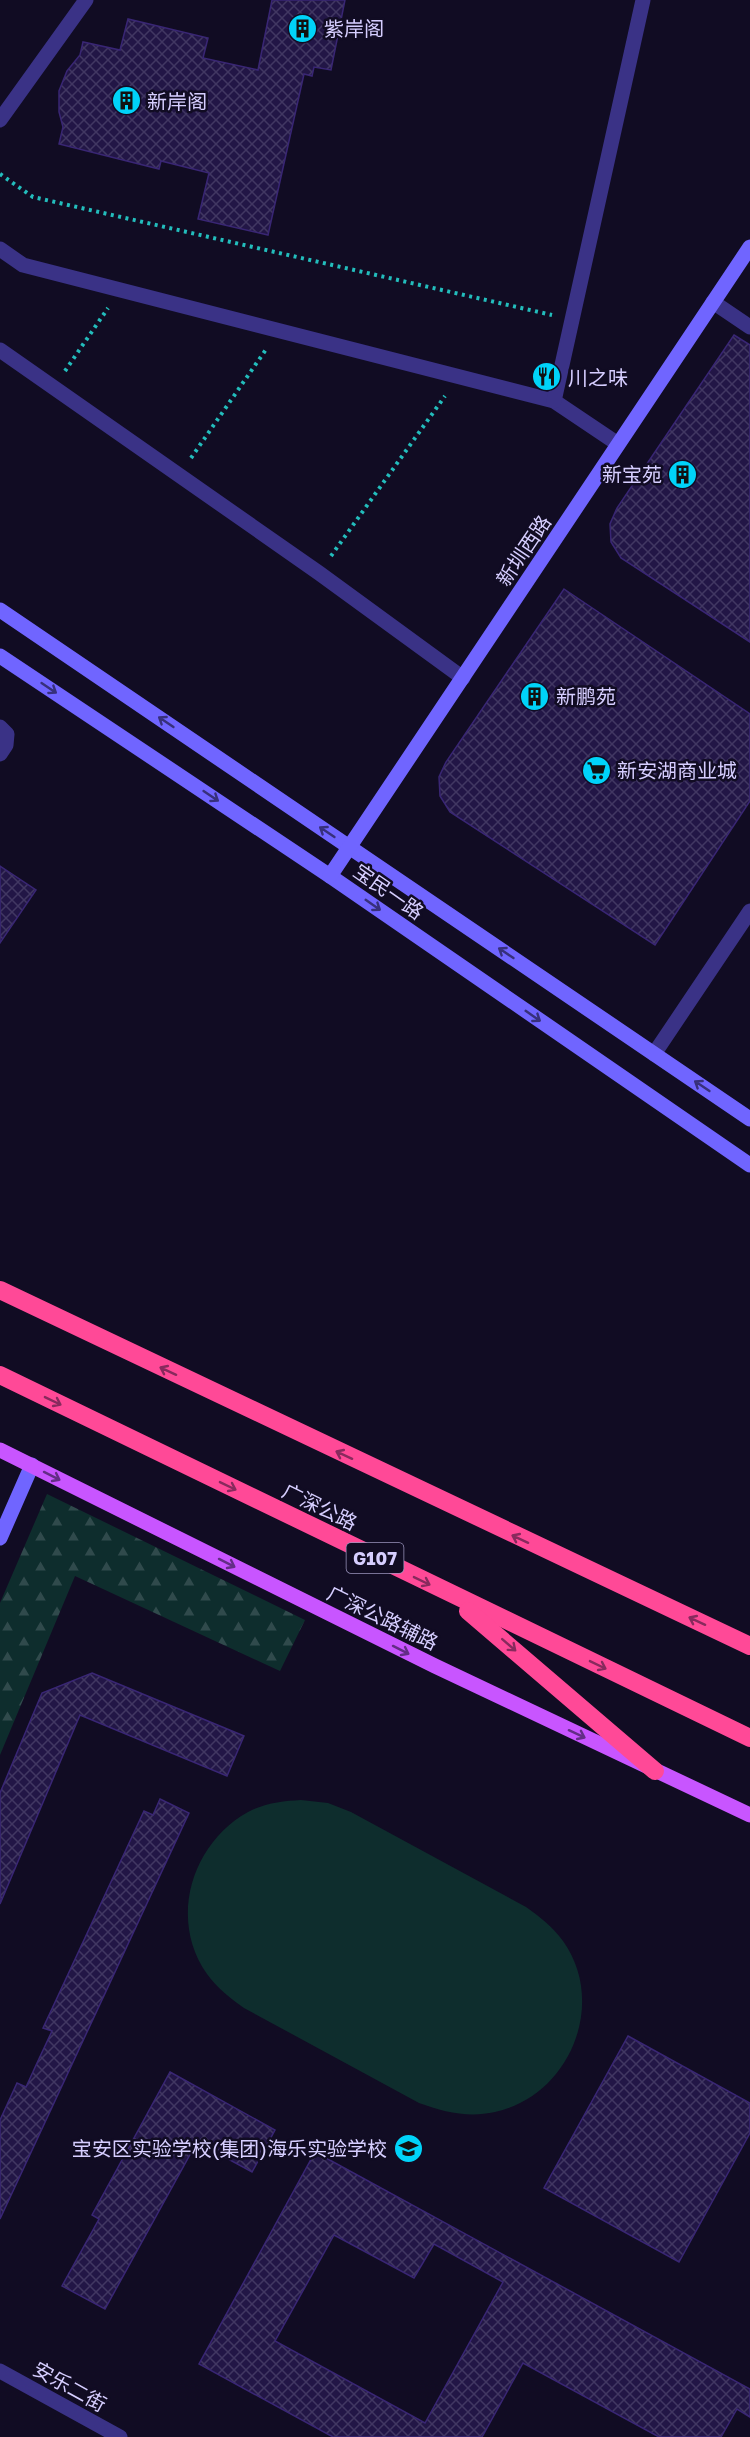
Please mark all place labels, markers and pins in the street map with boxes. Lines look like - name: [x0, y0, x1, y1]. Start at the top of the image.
- building icon: 紫岸阁: [287, 12, 319, 44]
- place label: 紫岸阁: [324, 16, 384, 40]
- building icon: 新岸阁: [110, 85, 142, 117]
- place label: 新岸阁: [147, 89, 207, 113]
- restaurant icon: 川之味: [531, 361, 563, 393]
- place label: 川之味: [568, 365, 628, 389]
- building icon: 新宝苑: [667, 458, 699, 490]
- place label: 新宝苑: [602, 462, 662, 486]
- building icon: 新鹏苑: [519, 680, 551, 712]
- place label: 新鹏苑: [556, 684, 616, 708]
- supermarket icon: 新安湖商业城: [580, 754, 612, 786]
- place label: 新安湖商业城: [617, 758, 737, 782]
- school or university icon: 宝安区实验学校(集团)海乐实验学校: [392, 2132, 424, 2164]
- place label: 宝安区实验学校(集团)海乐实验学校: [72, 2136, 387, 2160]

